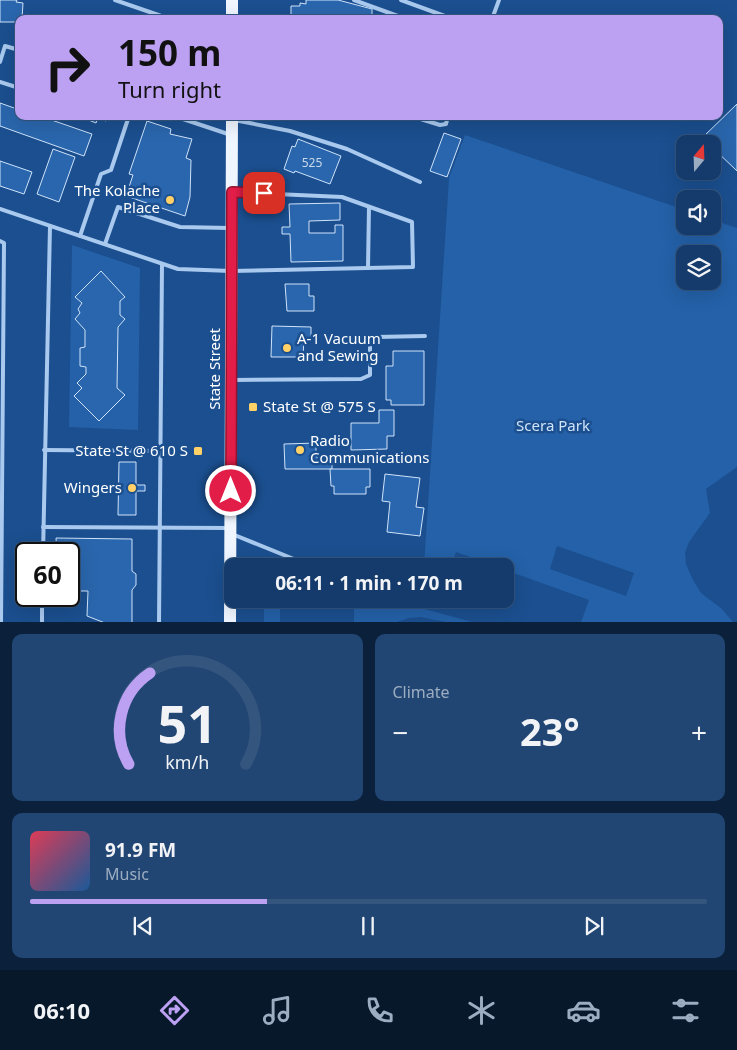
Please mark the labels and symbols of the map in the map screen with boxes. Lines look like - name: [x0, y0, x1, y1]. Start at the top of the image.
- north arrow: [676, 135, 721, 180]
- house number: 525: [302, 154, 322, 171]
- pin: [243, 172, 285, 214]
- place label: The Kolache Place: [74, 180, 160, 217]
- marker: The Kolache Place: [164, 194, 176, 206]
- street label: State Street: [204, 328, 224, 410]
- place label: A-1 Vacuum and Sewing: [297, 328, 381, 365]
- marker: A-1 Vacuum and Sewing: [281, 342, 293, 354]
- place label: State St @ 575 S: [263, 396, 376, 416]
- marker: State St @ 575 S: [247, 401, 259, 413]
- park label: Scera Park: [516, 415, 590, 435]
- place label: Radio Communications: [310, 430, 429, 467]
- place label: State St @ 610 S: [75, 440, 188, 460]
- marker: Radio Communications: [294, 444, 306, 456]
- marker: State St @ 610 S: [192, 445, 204, 457]
- position arrow: [204, 464, 256, 516]
- place label: Wingers: [64, 477, 122, 497]
- marker: Wingers: [126, 482, 138, 494]
- speed limit sign: 60: [15, 542, 80, 607]

